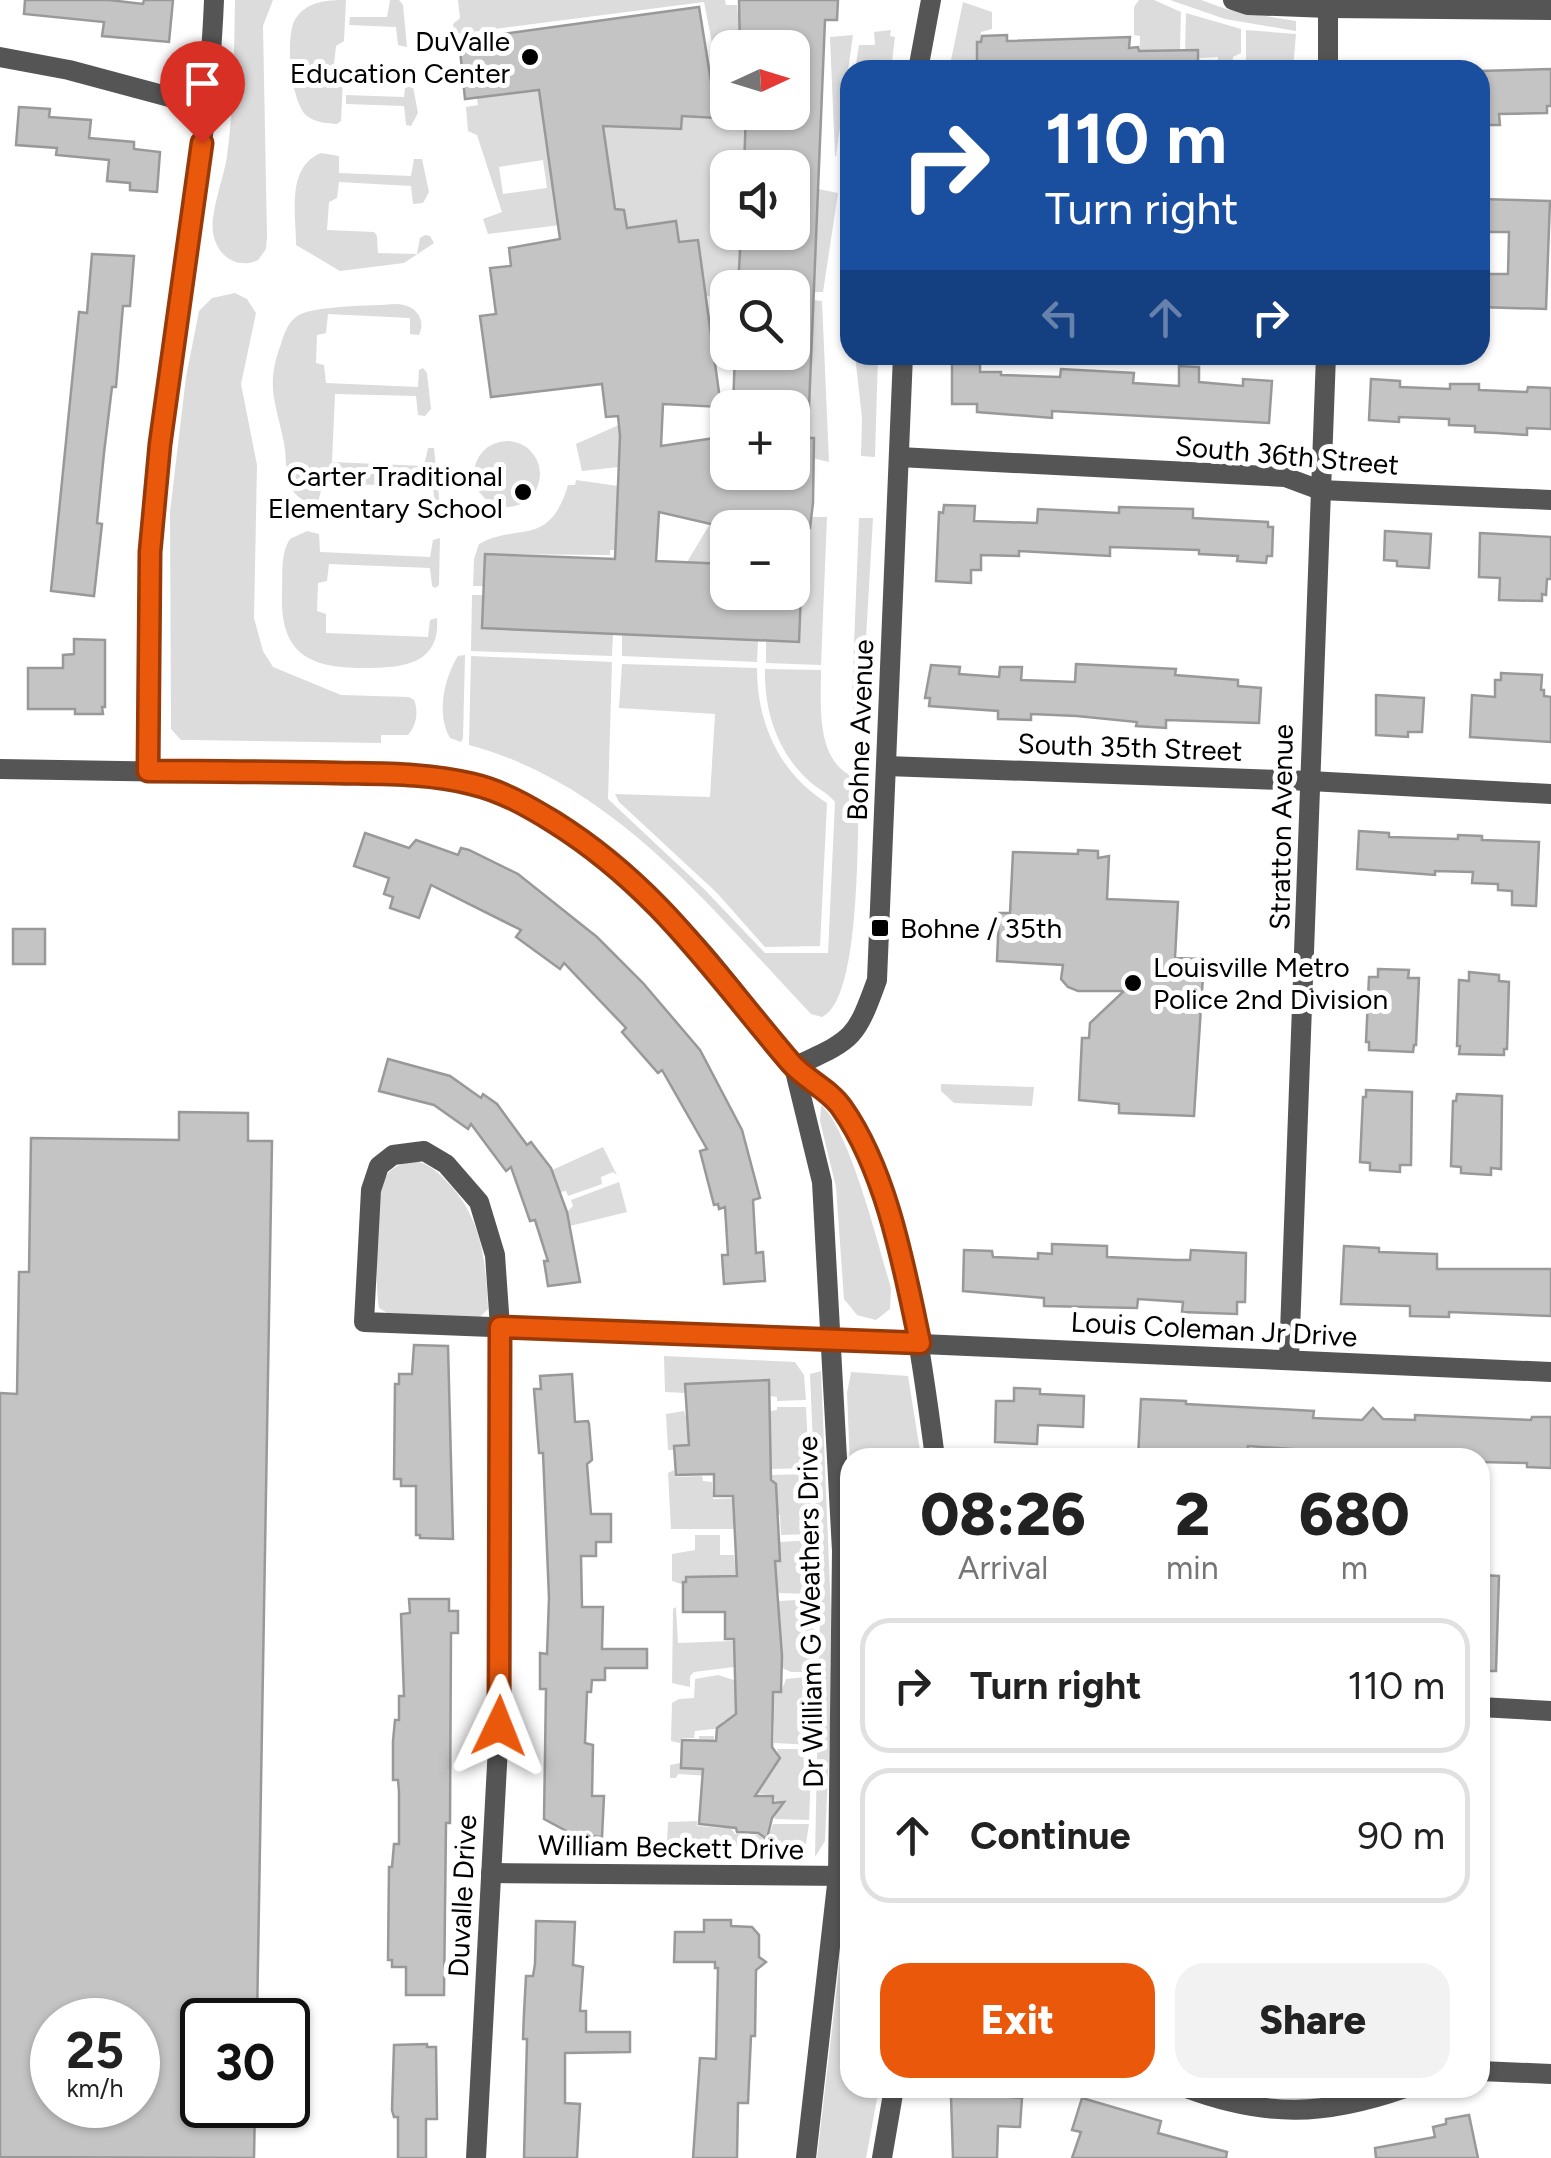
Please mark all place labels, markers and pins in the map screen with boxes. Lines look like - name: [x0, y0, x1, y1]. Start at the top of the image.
- place label: DuValle Education Center: [290, 24, 511, 90]
- pin: [160, 41, 245, 144]
- marker: DuValle Education Center: [519, 46, 541, 68]
- place label: Carter Traditional Elementary School: [268, 459, 503, 525]
- marker: Carter Traditional Elementary School: [512, 481, 534, 503]
- place label: Bohne / 35th: [900, 911, 1062, 945]
- marker: Bohne / 35th: [869, 917, 891, 939]
- place label: Louisville Metro Police 2nd Division: [1153, 950, 1388, 1016]
- marker: Louisville Metro Police 2nd Division: [1122, 972, 1144, 994]

